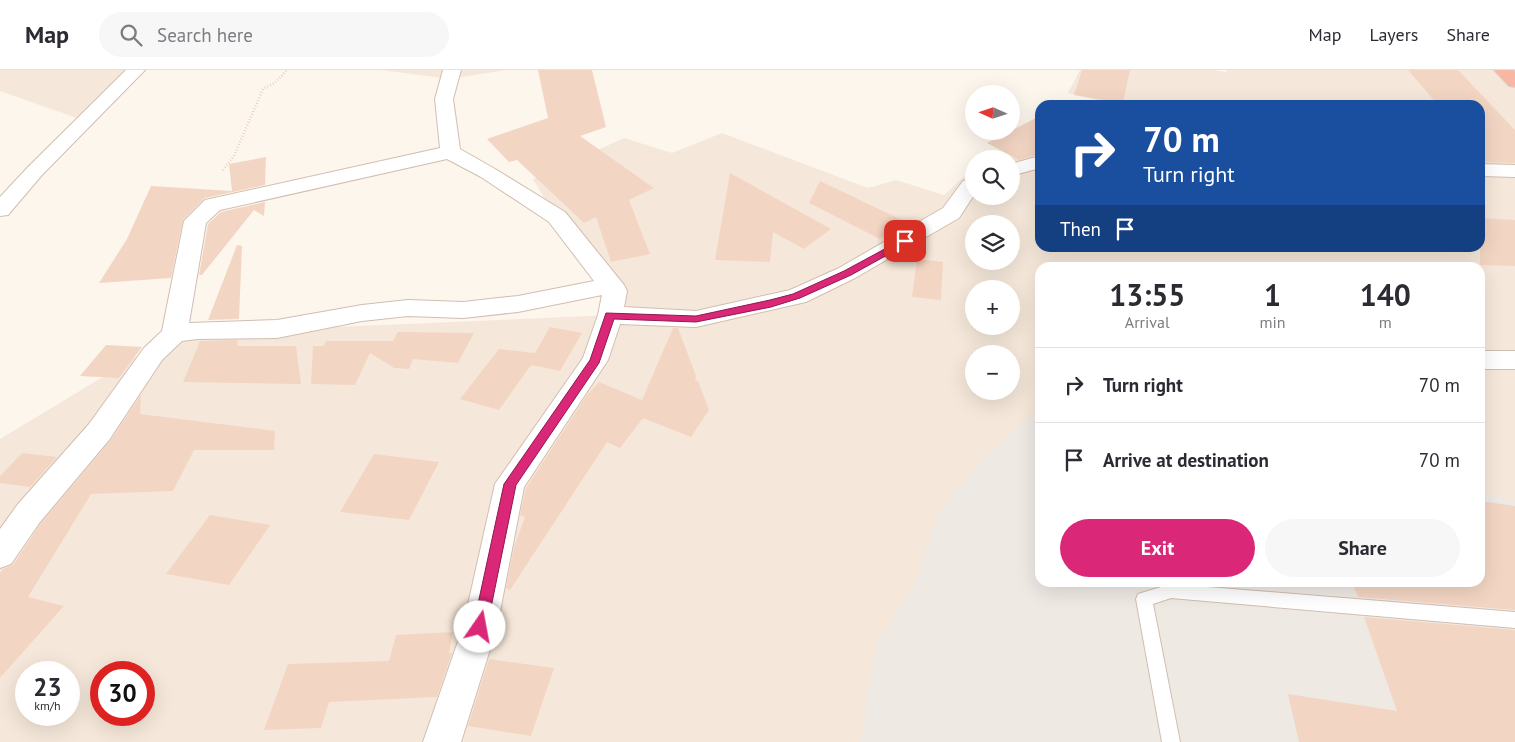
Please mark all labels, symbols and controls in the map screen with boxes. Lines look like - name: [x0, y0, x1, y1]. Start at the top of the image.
- search box: [99, 12, 449, 57]
- text: Map: [25, 19, 69, 50]
- icon: search: [117, 21, 145, 49]
- text: Search here: [157, 23, 253, 47]
- text: Map: [1309, 23, 1341, 46]
- text: Layers: [1369, 23, 1418, 46]
- text: Share: [1446, 23, 1490, 46]
- north arrow: [965, 85, 1020, 140]
- map controls: [965, 85, 1020, 400]
- text: 70 m: [1143, 116, 1220, 162]
- icon: right: [1060, 120, 1125, 185]
- button: search: [965, 150, 1020, 205]
- text: Turn right: [1143, 160, 1235, 188]
- button: layers: [965, 215, 1020, 270]
- icon: arrive: [1111, 215, 1139, 243]
- text: Then: [1060, 217, 1101, 241]
- pin: [884, 220, 926, 262]
- icon: arrive: [891, 227, 919, 255]
- text: 13:55: [1109, 275, 1185, 314]
- text: 1: [1264, 275, 1281, 314]
- text: 140: [1360, 275, 1411, 314]
- button: +: [965, 280, 1020, 335]
- text: Arrival: [1125, 312, 1170, 332]
- text: min: [1260, 312, 1286, 332]
- text: m: [1379, 312, 1392, 332]
- button: −: [965, 345, 1020, 400]
- icon: right: [1060, 371, 1088, 399]
- text: Turn right: [1103, 373, 1183, 397]
- text: 70 m: [1419, 373, 1460, 397]
- icon: arrive: [1060, 446, 1088, 474]
- text: Arrive at destination: [1103, 448, 1269, 472]
- text: 70 m: [1419, 448, 1460, 472]
- button: Exit: [1060, 519, 1255, 577]
- button: Share: [1265, 519, 1460, 577]
- position arrow: [453, 600, 505, 652]
- speed limit sign: 30: [90, 661, 155, 726]
- text: 23: [33, 671, 62, 703]
- text: km/h: [34, 698, 61, 713]

